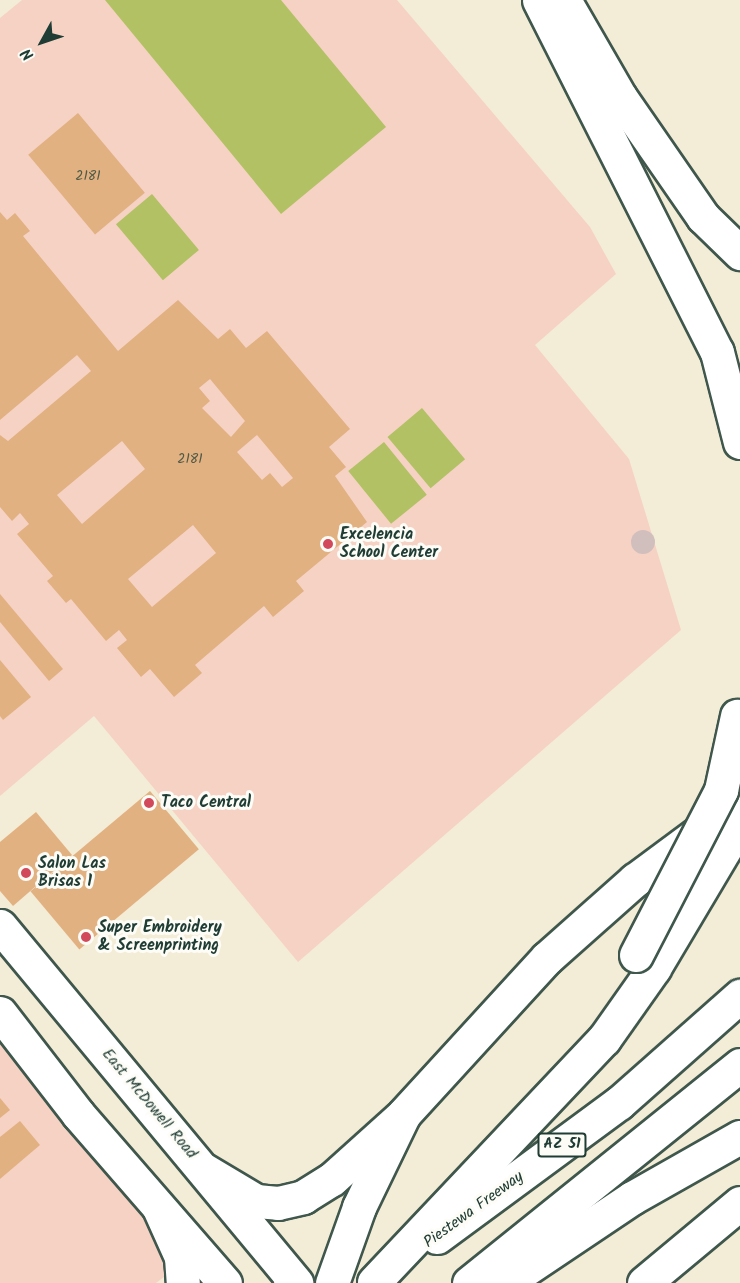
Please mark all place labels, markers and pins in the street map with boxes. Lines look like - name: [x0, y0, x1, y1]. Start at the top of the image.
- place label: Excelencia School Center: [340, 525, 438, 563]
- marker: Excelencia School Center: [321, 537, 335, 551]
- place label: Taco Central: [161, 793, 251, 813]
- marker: Taco Central: [142, 796, 156, 810]
- place label: Salon Las Brisas 1: [38, 854, 106, 892]
- marker: Salon Las Brisas 1: [19, 866, 33, 880]
- place label: Super Embroidery & Screenprinting: [98, 918, 222, 956]
- marker: Super Embroidery & Screenprinting: [79, 930, 93, 944]

